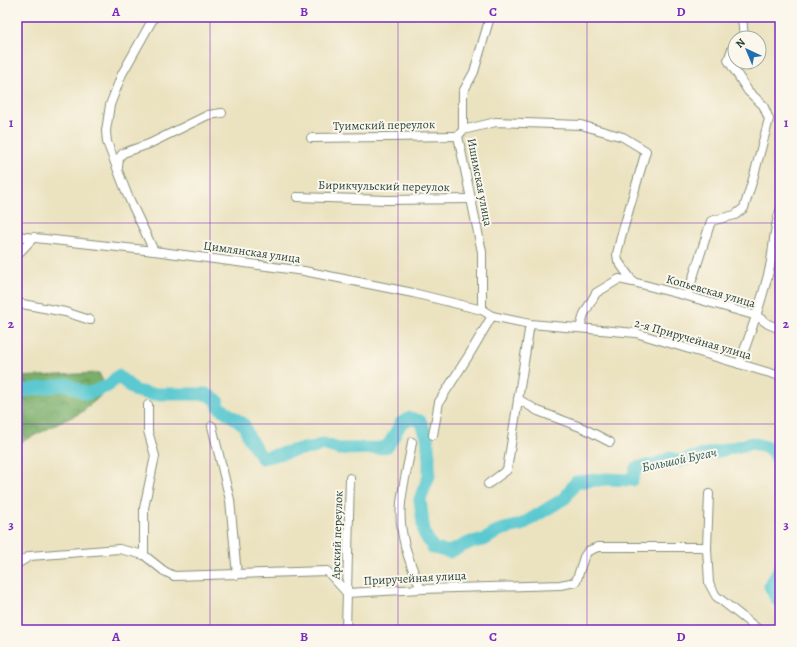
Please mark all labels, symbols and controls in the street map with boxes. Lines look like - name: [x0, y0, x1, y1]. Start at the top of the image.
- text: A: [111, 3, 121, 20]
- text: B: [300, 3, 308, 20]
- text: C: [489, 3, 497, 20]
- text: D: [676, 3, 686, 20]
- north arrow: [727, 30, 767, 70]
- text: N: [732, 35, 748, 51]
- text: 1: [9, 114, 14, 131]
- text: 1: [784, 114, 789, 131]
- street label: Туимский переулок: [333, 116, 435, 134]
- street label: Ишимская улица: [464, 137, 496, 228]
- street label: Бирикчульский переулок: [318, 177, 450, 195]
- street label: Цимлянская улица: [202, 237, 302, 267]
- street label: Копьевская улица: [665, 271, 758, 312]
- text: 2: [8, 315, 15, 332]
- street label: 2-я Приручейная улица: [633, 315, 754, 364]
- text: 2: [783, 315, 790, 332]
- water label: Большой Бугач: [640, 443, 718, 476]
- street label: Арский переулок: [327, 490, 347, 581]
- text: 3: [8, 516, 14, 533]
- text: 3: [783, 516, 789, 533]
- street label: Приручейная улица: [363, 567, 467, 589]
- text: A: [111, 628, 121, 645]
- text: B: [300, 628, 308, 645]
- text: C: [489, 628, 497, 645]
- text: D: [676, 628, 686, 645]

